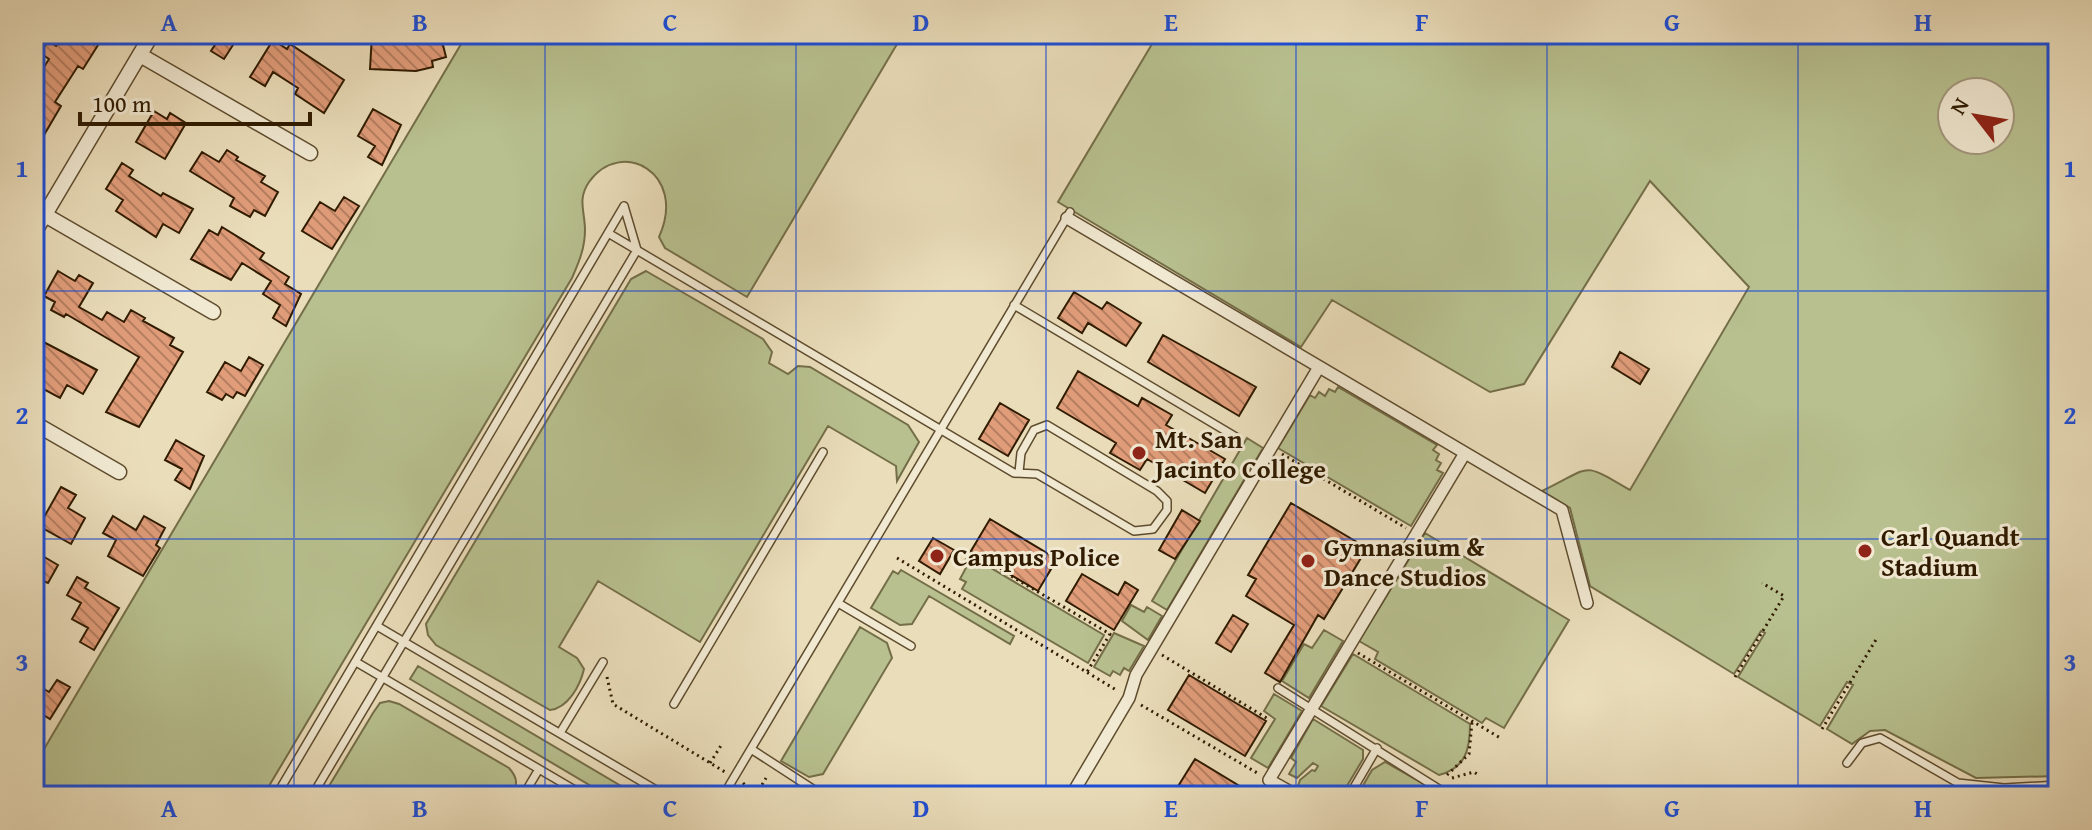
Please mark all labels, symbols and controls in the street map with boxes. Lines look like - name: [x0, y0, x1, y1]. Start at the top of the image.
- text: A: [161, 2, 178, 41]
- text: B: [412, 2, 428, 41]
- text: C: [663, 2, 677, 41]
- text: D: [913, 2, 929, 41]
- text: E: [1164, 2, 1178, 41]
- text: F: [1415, 2, 1429, 41]
- text: G: [1664, 2, 1680, 41]
- text: H: [1914, 2, 1932, 41]
- scale bar: [80, 76, 310, 126]
- north arrow: [1936, 76, 2016, 156]
- text: 100 m: [92, 86, 152, 121]
- text: N: [1941, 91, 1977, 120]
- text: 1: [15, 148, 29, 187]
- text: 1: [2063, 148, 2077, 187]
- text: 2: [15, 395, 29, 434]
- text: 2: [2063, 395, 2077, 434]
- place label: Mt. San Jacinto College: [1151, 419, 1326, 488]
- marker: Mt. San Jacinto College: [1130, 444, 1148, 462]
- place label: Carl Quandt Stadium: [1881, 517, 2020, 586]
- place label: Gymnasium & Dance Studios: [1324, 527, 1487, 596]
- place label: Campus Police: [953, 537, 1120, 576]
- marker: Carl Quandt Stadium: [1856, 542, 1874, 560]
- marker: Campus Police: [928, 547, 946, 565]
- marker: Gymnasium & Dance Studios: [1299, 552, 1317, 570]
- text: 3: [15, 642, 29, 681]
- text: 3: [2063, 642, 2077, 681]
- text: A: [161, 788, 178, 827]
- text: B: [412, 788, 428, 827]
- text: C: [663, 788, 677, 827]
- text: D: [913, 788, 929, 827]
- text: E: [1164, 788, 1178, 827]
- text: F: [1415, 788, 1429, 827]
- text: G: [1664, 788, 1680, 827]
- text: H: [1914, 788, 1932, 827]

